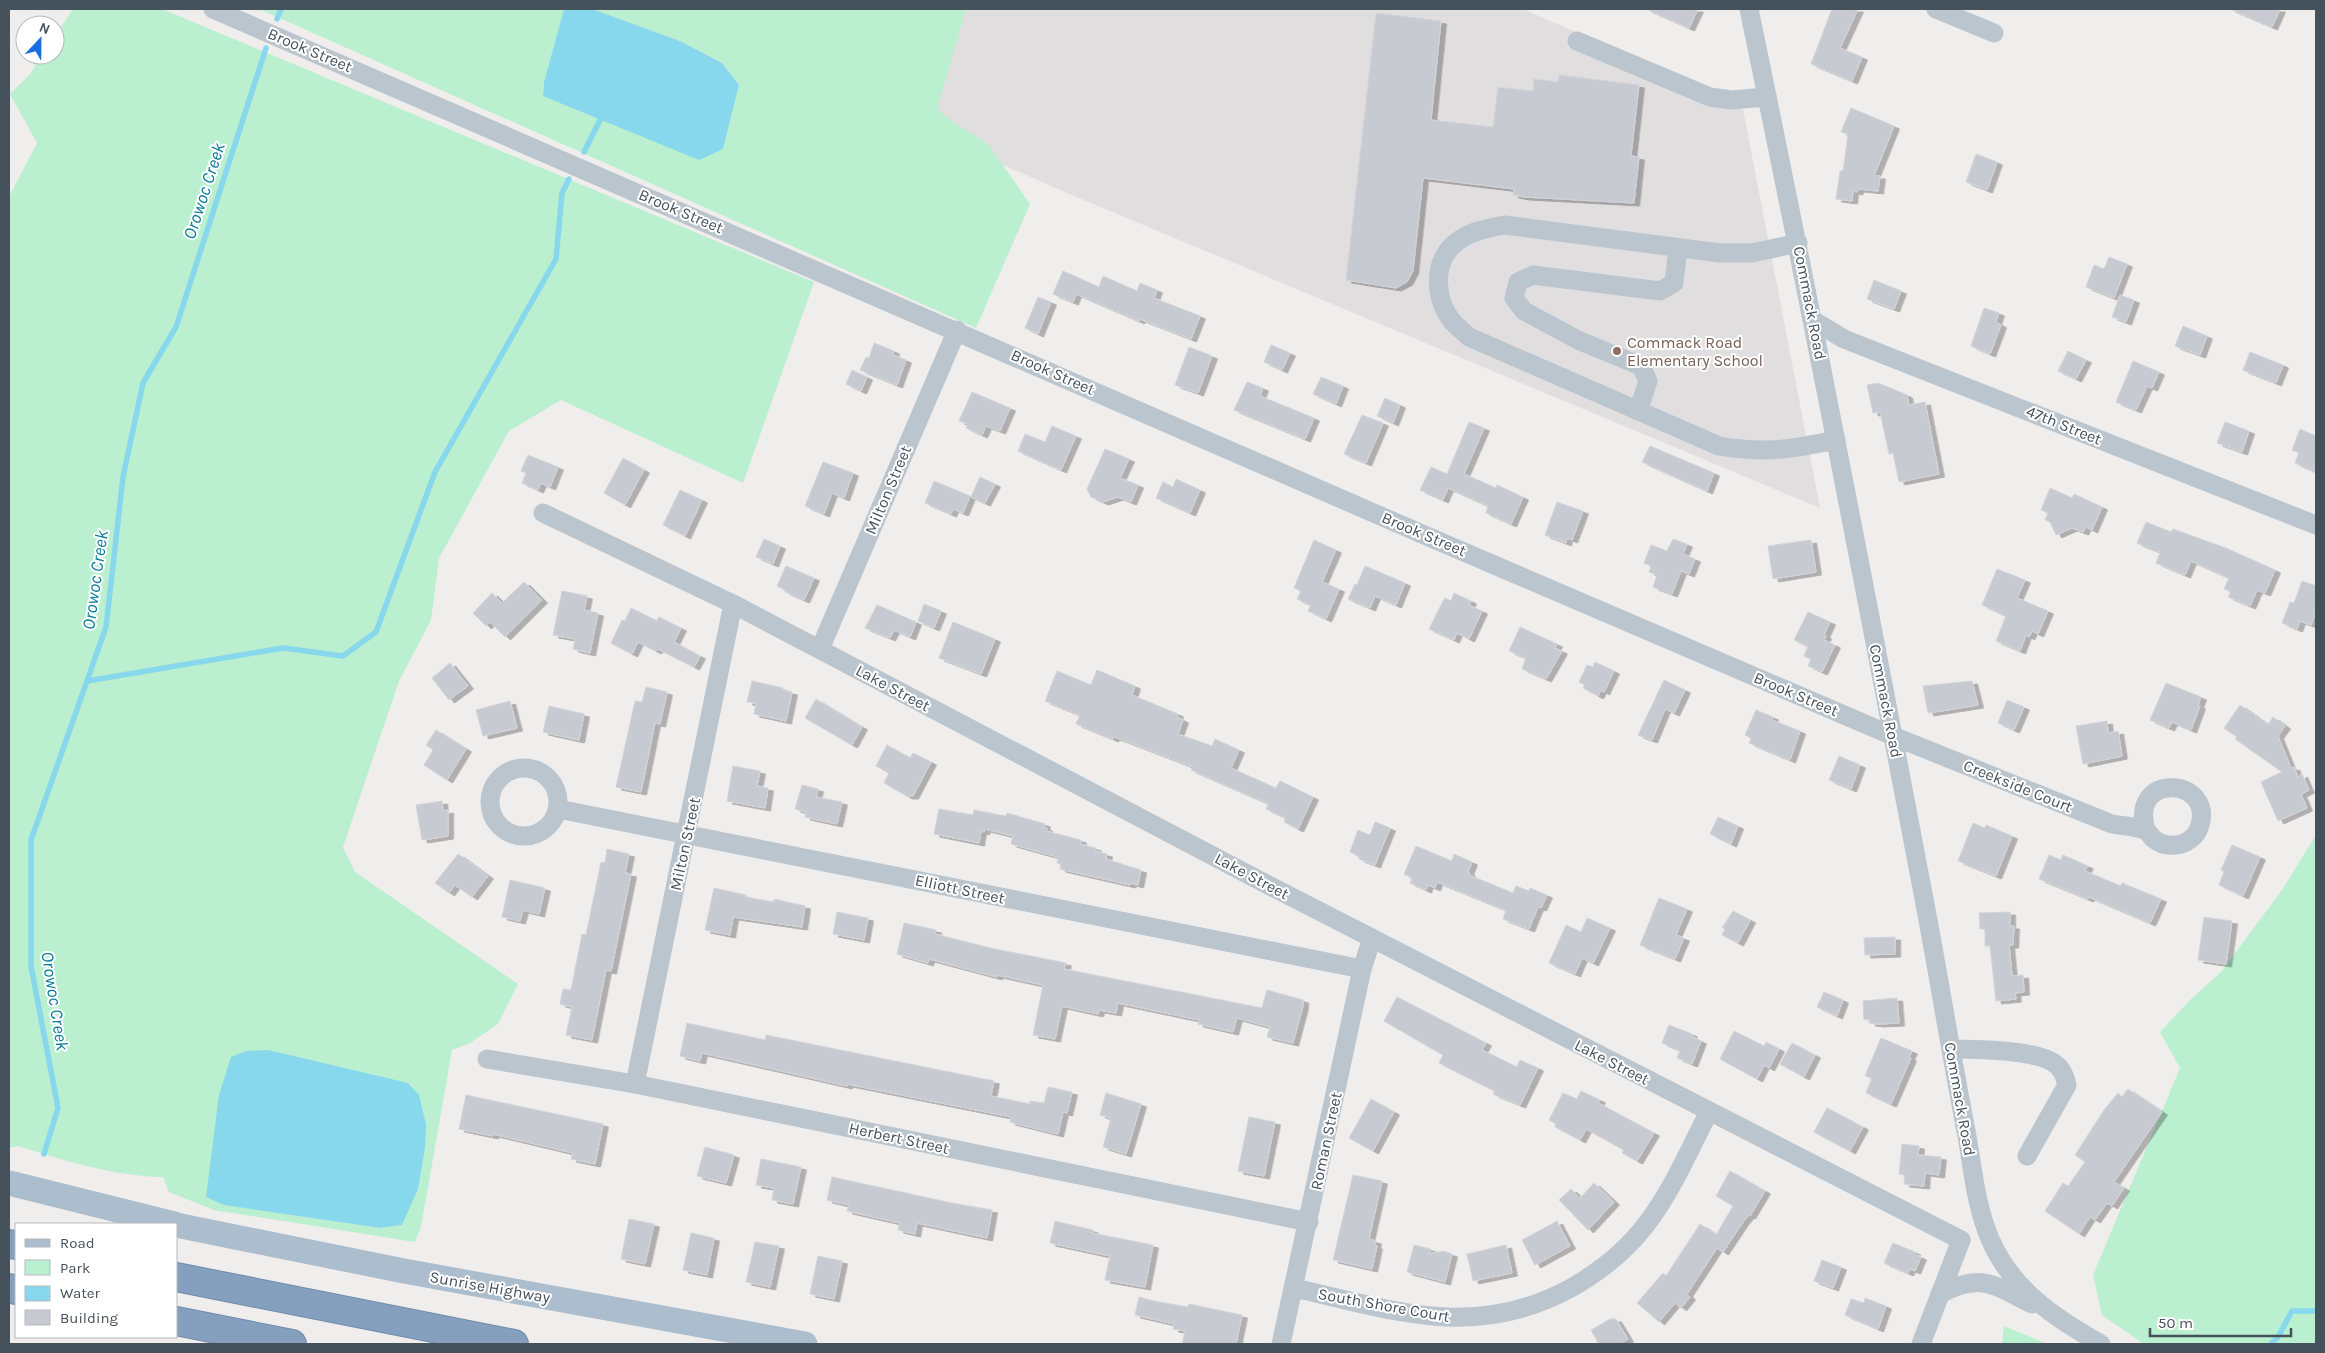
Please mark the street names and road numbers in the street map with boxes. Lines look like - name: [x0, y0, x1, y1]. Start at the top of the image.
- street label: Brook Street: [265, 24, 355, 76]
- street label: Brook Street: [636, 185, 726, 237]
- street label: Commack Road: [1790, 245, 1830, 361]
- street label: Brook Street: [1008, 345, 1098, 399]
- street label: 47th Street: [2023, 401, 2105, 449]
- street label: Milton Street: [861, 443, 915, 537]
- street label: Brook Street: [1379, 508, 1469, 560]
- street label: Commack Road: [1866, 643, 1906, 759]
- street label: Lake Street: [853, 661, 933, 715]
- street label: Brook Street: [1751, 668, 1841, 720]
- street label: Creekside Court: [1961, 756, 2075, 816]
- street label: Milton Street: [666, 796, 704, 892]
- street label: Lake Street: [1212, 849, 1292, 903]
- street label: Elliott Street: [913, 870, 1007, 908]
- street label: Lake Street: [1571, 1035, 1653, 1089]
- street label: Commack Road: [1941, 1041, 1979, 1157]
- street label: Roman Street: [1306, 1090, 1346, 1192]
- street label: Herbert Street: [847, 1118, 951, 1158]
- street label: Sunrise Highway: [428, 1267, 552, 1307]
- street label: South Shore Court: [1317, 1284, 1451, 1326]

